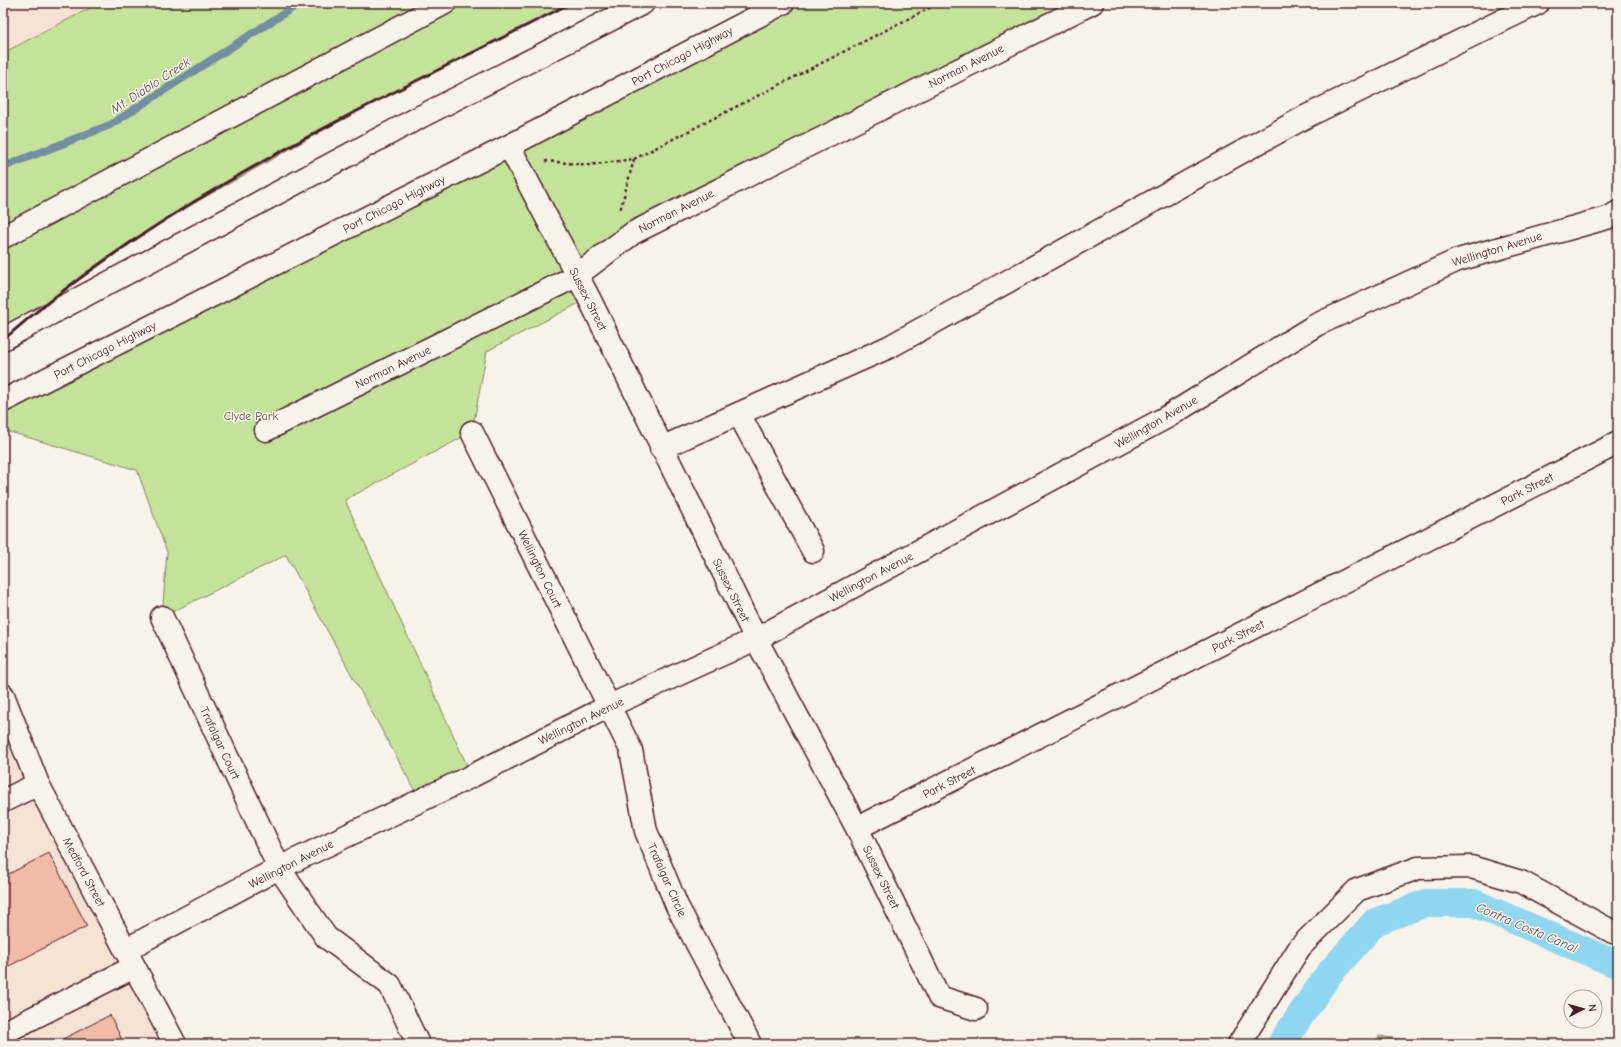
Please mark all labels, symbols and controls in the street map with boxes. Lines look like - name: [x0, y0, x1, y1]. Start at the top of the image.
- street label: Port Chicago Highway: [629, 23, 736, 89]
- street label: Norman Avenue: [926, 41, 1006, 91]
- water label: Mt. Diablo Creek: [107, 54, 194, 117]
- street label: Port Chicago Highway: [341, 172, 448, 236]
- street label: Norman Avenue: [636, 186, 716, 236]
- street label: Wellington Avenue: [1450, 229, 1544, 269]
- street label: Sussex Street: [566, 265, 610, 333]
- street label: Port Chicago Highway: [52, 318, 159, 382]
- street label: Norman Avenue: [353, 343, 433, 391]
- street label: Wellington Avenue: [1112, 393, 1200, 451]
- park label: Clyde Park: [224, 409, 278, 423]
- street label: Park Street: [1498, 470, 1556, 508]
- street label: Wellington Court: [515, 528, 565, 611]
- street label: Wellington Avenue: [827, 549, 915, 605]
- street label: Sussex Street: [710, 556, 753, 624]
- street label: Park Street: [1209, 617, 1267, 655]
- street label: Wellington Avenue: [536, 694, 626, 748]
- street label: Trafalgar Court: [197, 705, 243, 782]
- street label: Park Street: [920, 763, 978, 801]
- street label: Medford Street: [60, 835, 108, 910]
- street label: Wellington Avenue: [246, 837, 336, 891]
- street label: Trafalgar Circle: [644, 841, 690, 919]
- street label: Sussex Street: [860, 843, 903, 911]
- water label: Contra Costa Canal: [1474, 899, 1580, 956]
- north arrow: [1563, 989, 1603, 1029]
- text: N: [1586, 1004, 1599, 1012]

